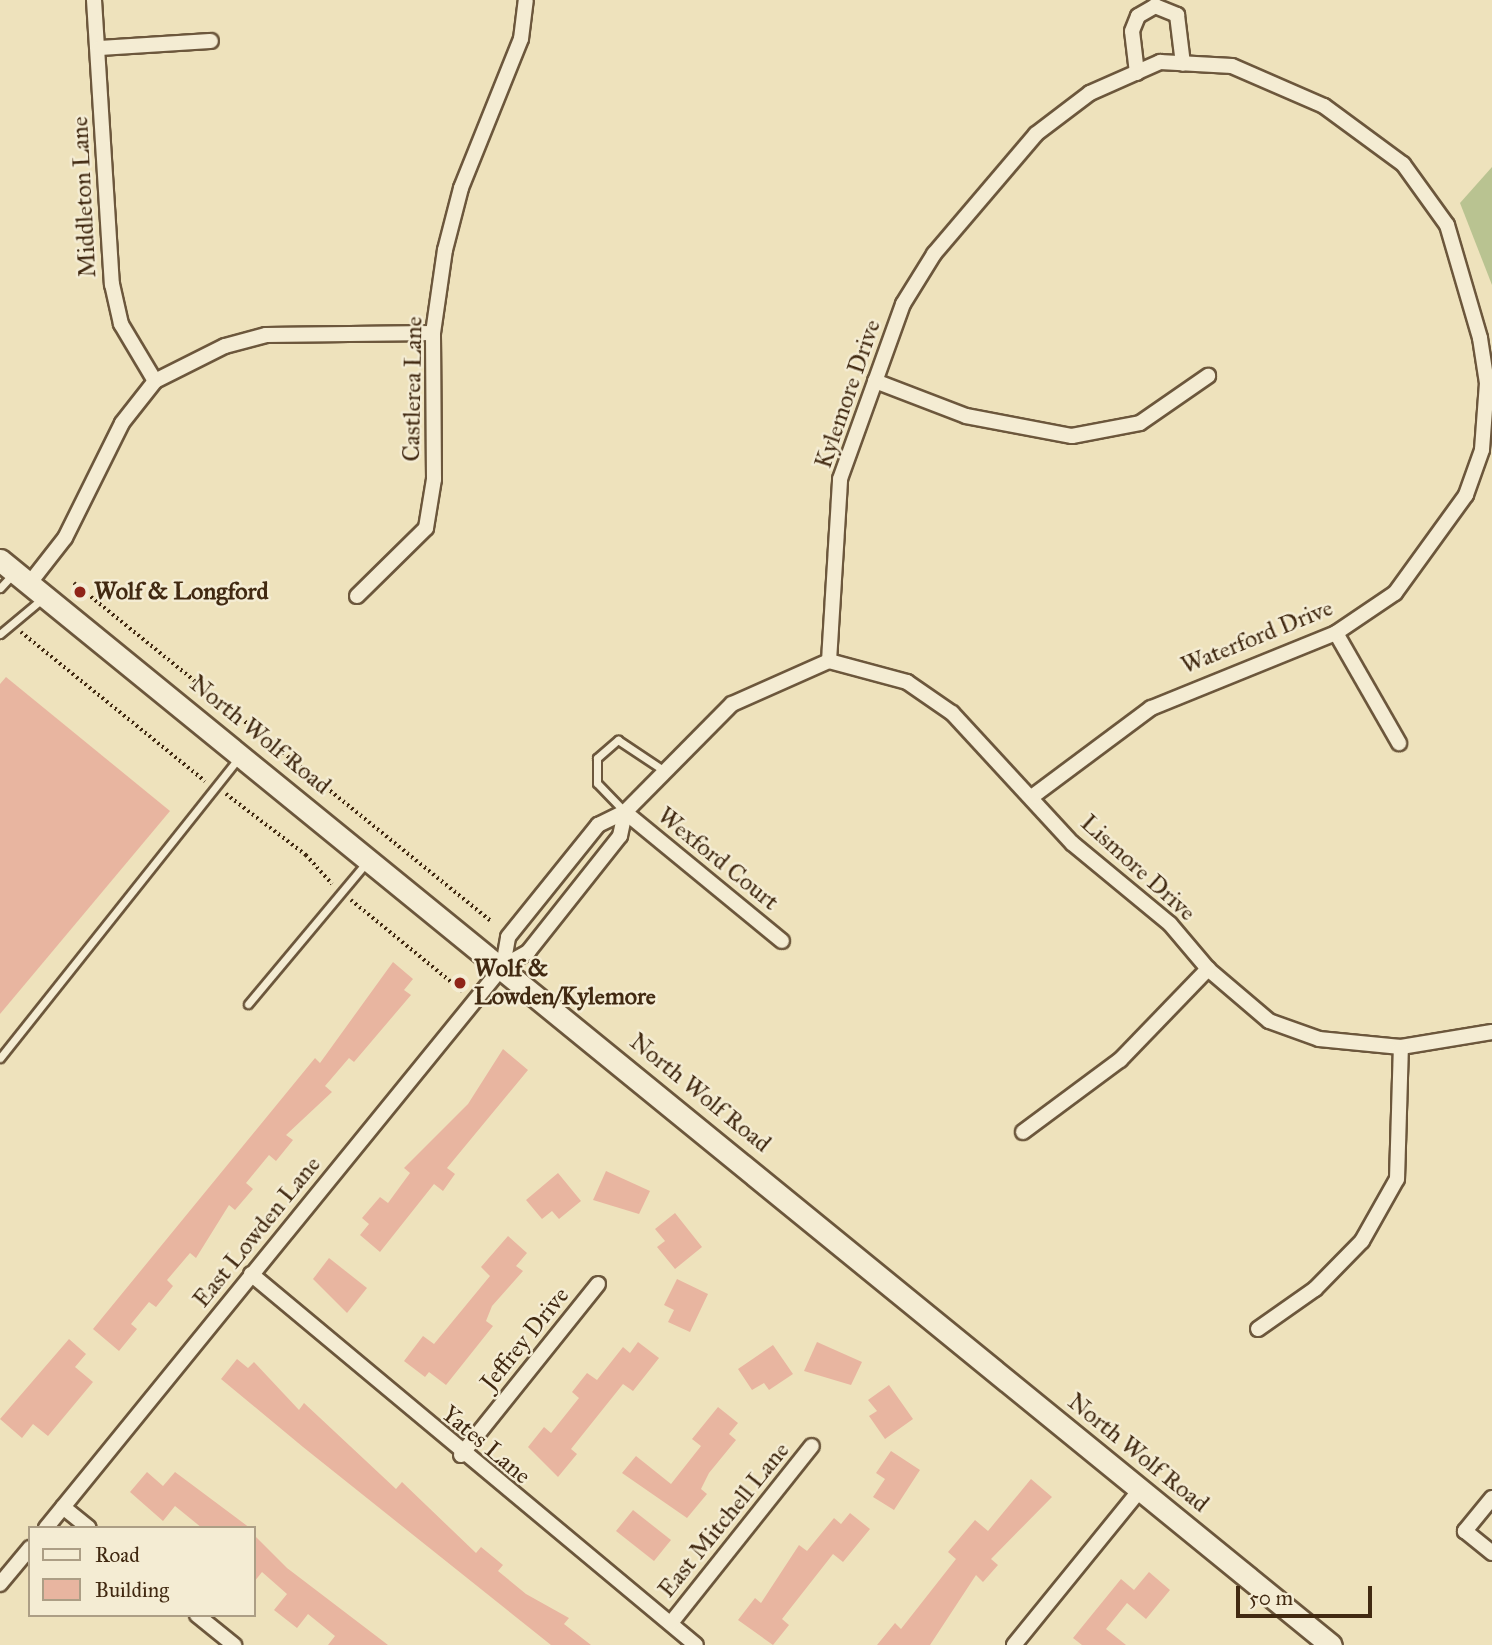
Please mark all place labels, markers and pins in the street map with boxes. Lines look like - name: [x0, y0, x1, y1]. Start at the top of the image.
- place label: Wolf & Longford: [94, 578, 268, 606]
- marker: Wolf & Longford: [72, 584, 88, 600]
- place label: Wolf & Lowden/Kylemore: [474, 955, 656, 1011]
- marker: Wolf & Lowden/Kylemore: [452, 975, 468, 991]

